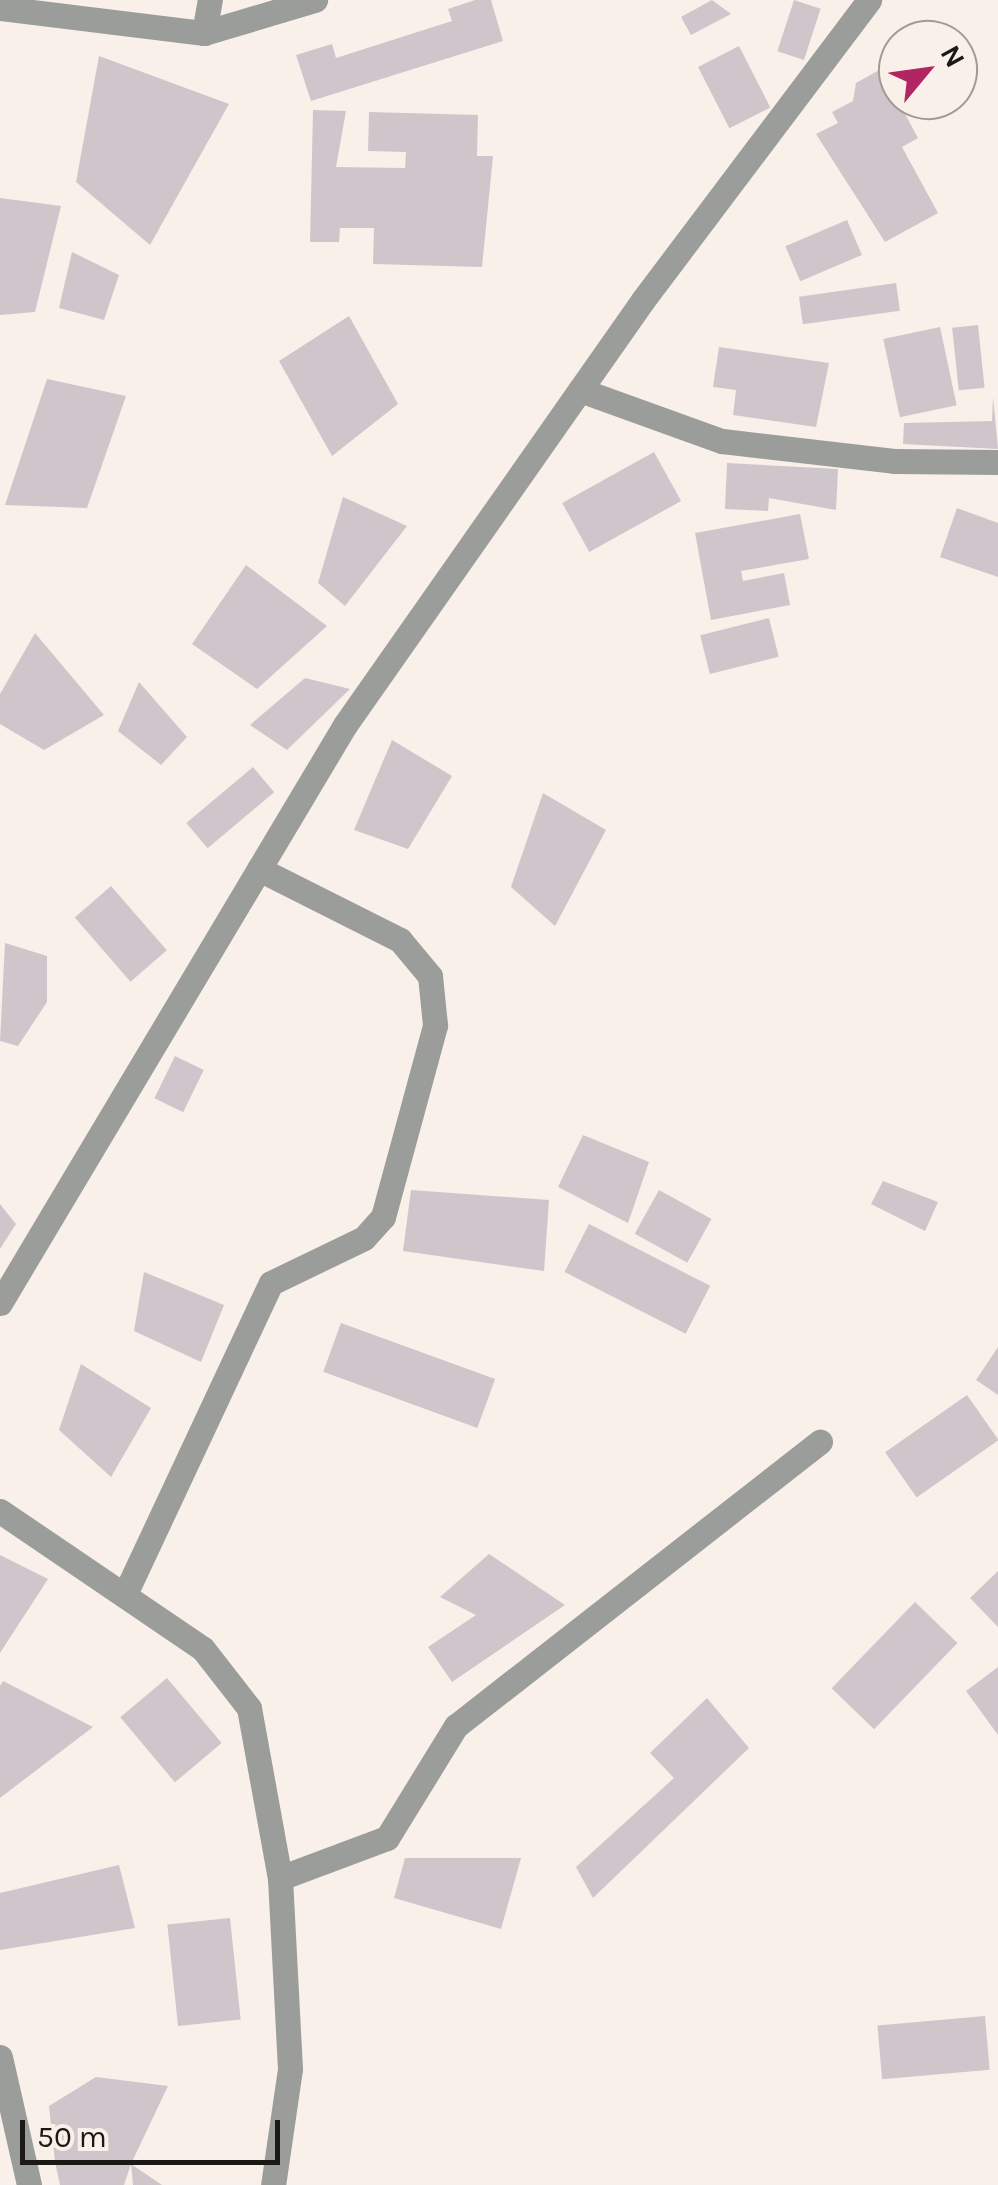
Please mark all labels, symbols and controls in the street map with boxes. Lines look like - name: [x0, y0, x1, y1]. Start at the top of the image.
- north arrow: [878, 20, 978, 120]
- text: N: [934, 39, 972, 73]
- scale bar: [25, 2100, 285, 2162]
- text: 50 m: [37, 2119, 107, 2155]

